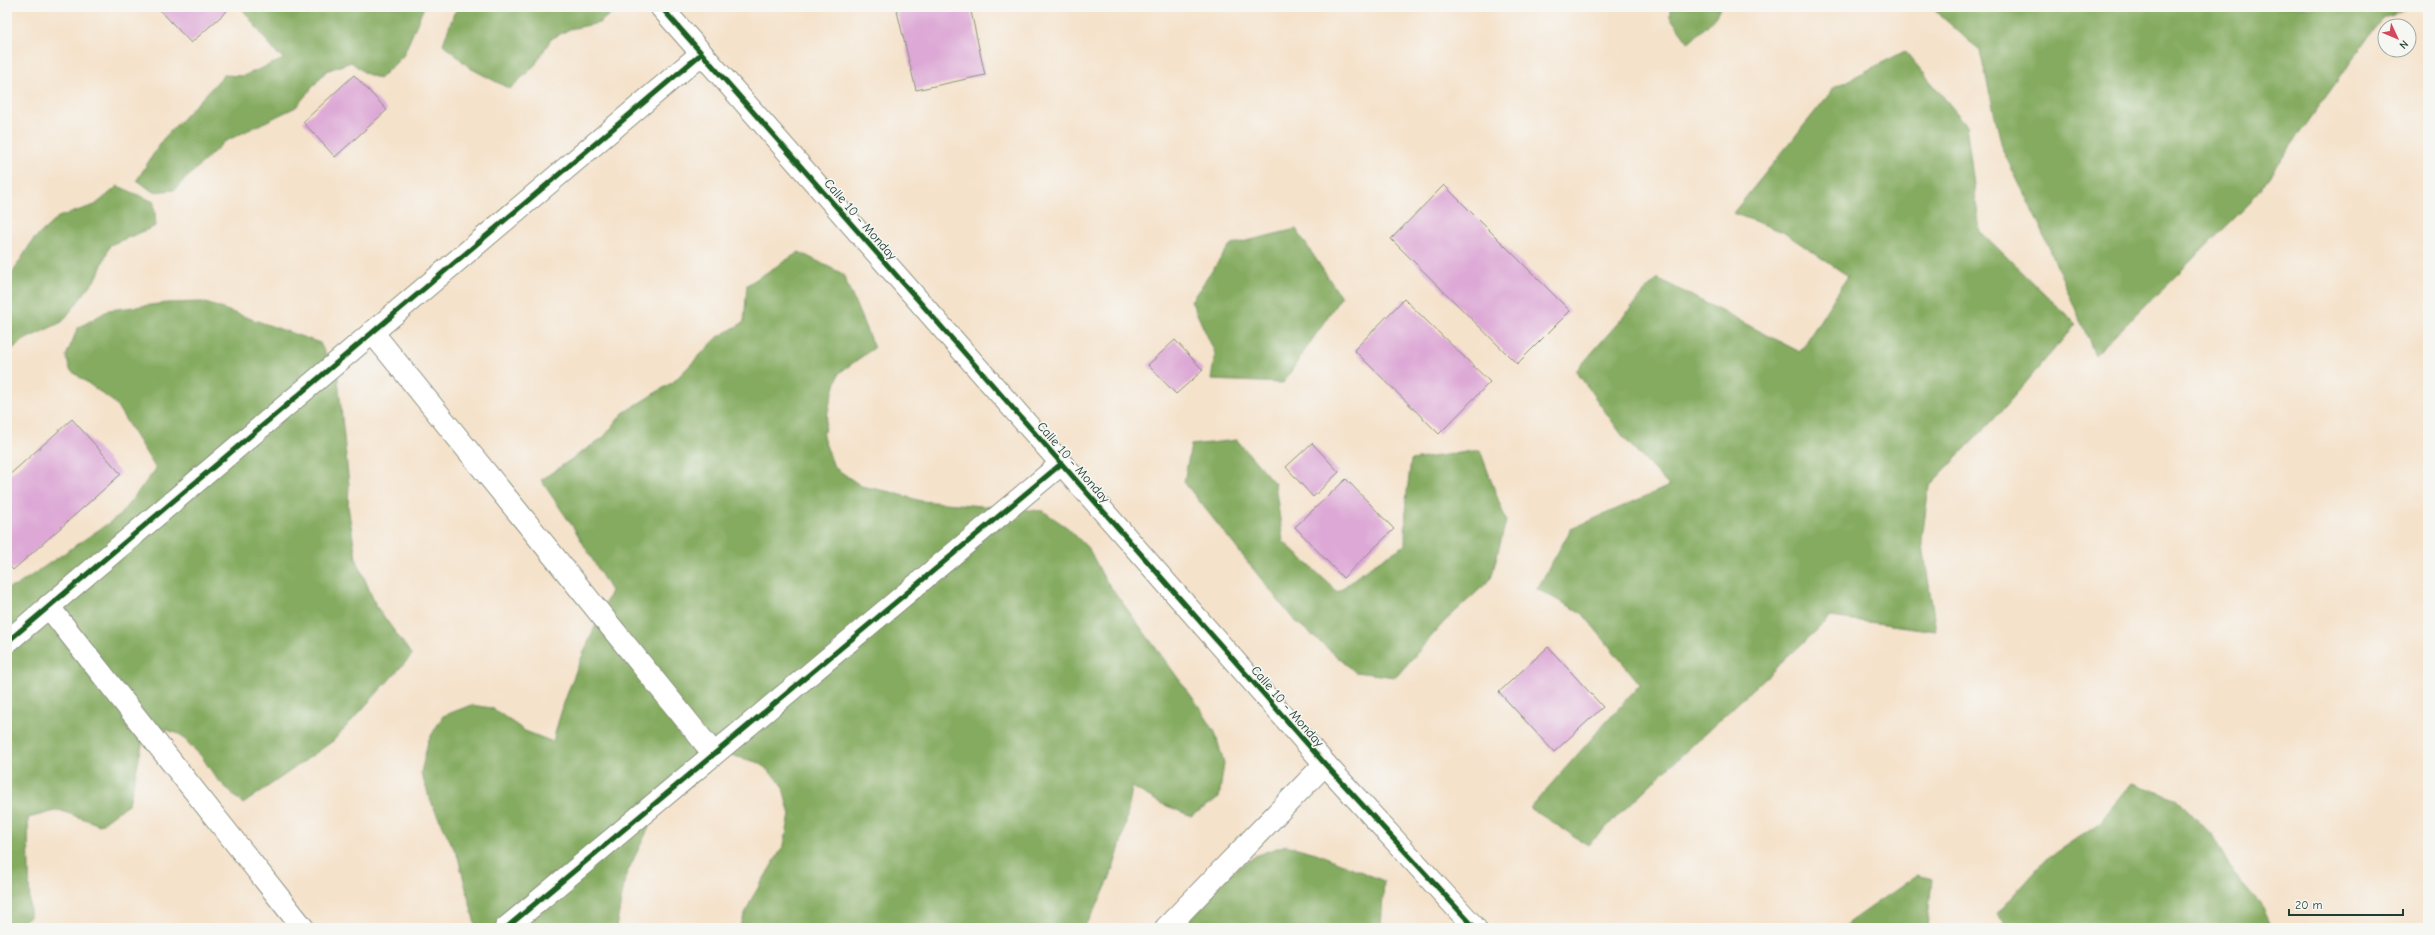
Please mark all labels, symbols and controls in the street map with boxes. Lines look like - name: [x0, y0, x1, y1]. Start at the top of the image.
- north arrow: [2377, 18, 2417, 58]
- text: N: [2397, 37, 2411, 52]
- street label: Calle 10 - Monday: [821, 176, 900, 263]
- street label: Calle 10 - Monday: [1034, 419, 1113, 506]
- street label: Calle 10 - Monday: [1248, 663, 1327, 750]
- scale bar: [2289, 891, 2403, 917]
- text: 20 m: [2295, 898, 2323, 912]

